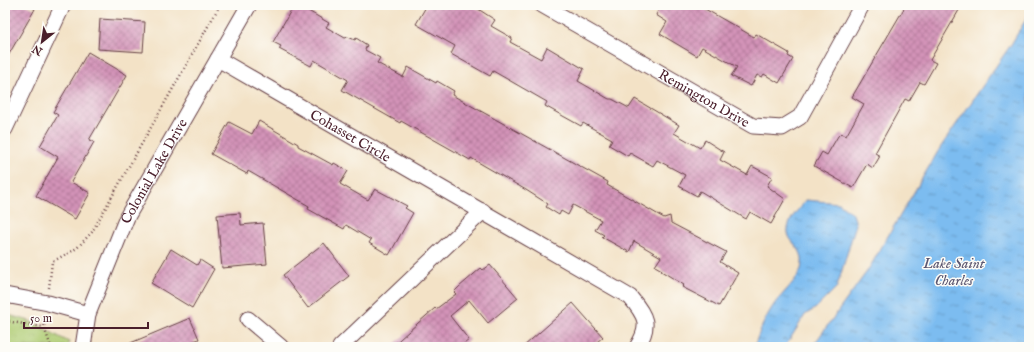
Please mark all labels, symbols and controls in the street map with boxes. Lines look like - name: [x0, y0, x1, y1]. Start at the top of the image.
- north arrow: [22, 22, 62, 62]
- text: N: [29, 41, 46, 59]
- street label: Remington Drive: [655, 66, 753, 132]
- street label: Cohasset Circle: [306, 106, 394, 167]
- street label: Colonial Lake Drive: [117, 115, 192, 226]
- water label: Lake Saint Charles: [922, 254, 986, 290]
- scale bar: [24, 304, 148, 330]
- text: 50 m: [30, 311, 52, 326]

